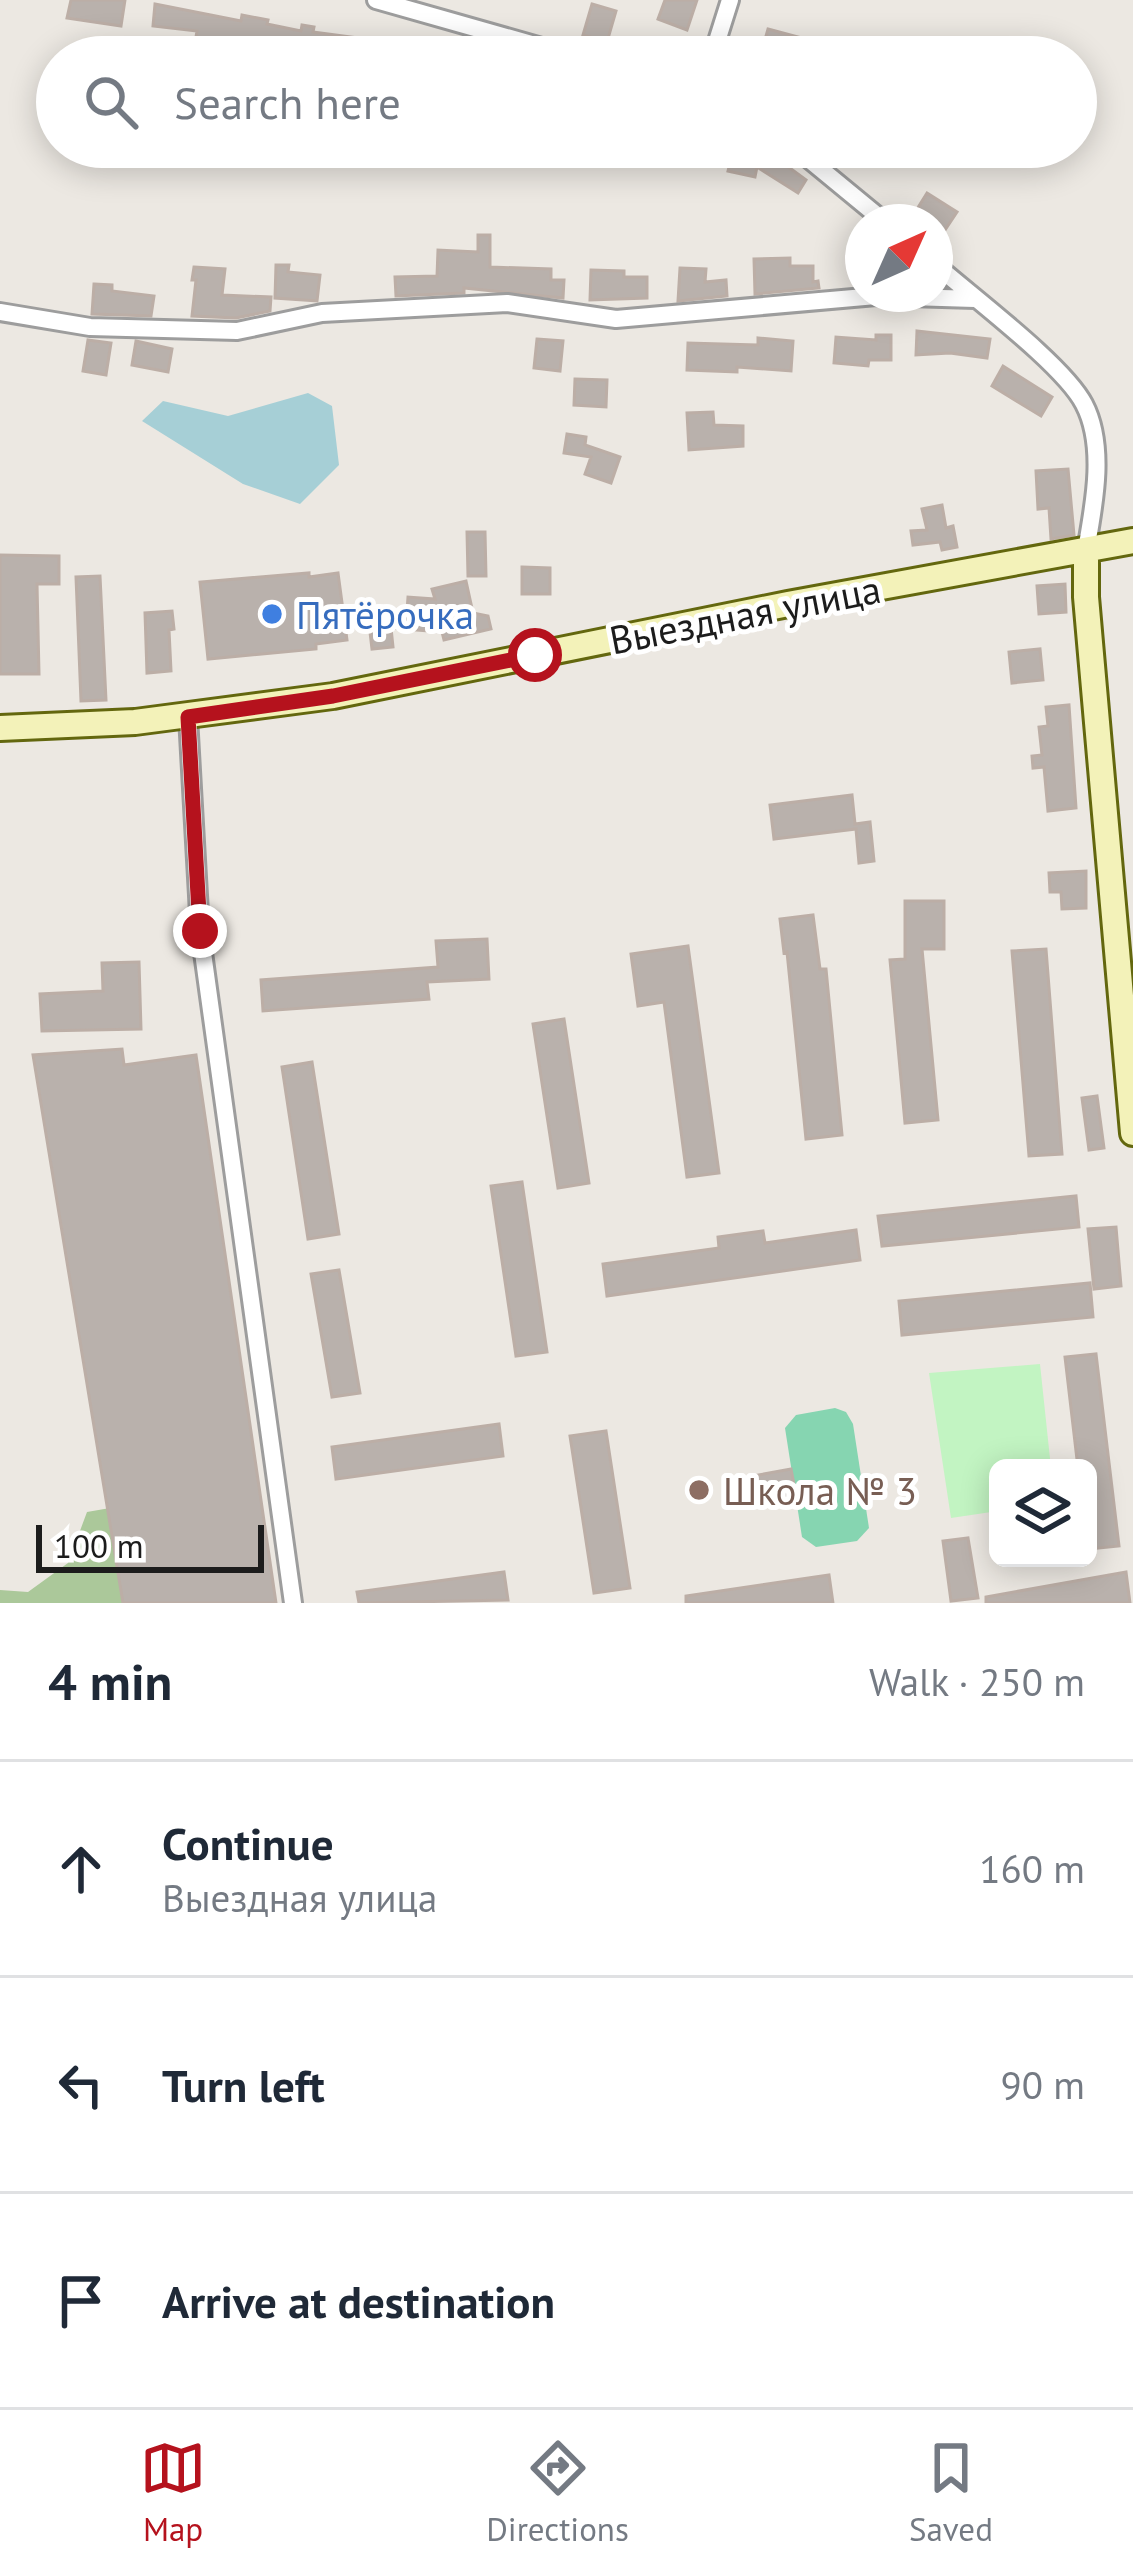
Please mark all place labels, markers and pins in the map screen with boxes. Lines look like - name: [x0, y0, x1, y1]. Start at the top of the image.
- place label: Пятёрочка: [296, 589, 474, 640]
- marker: Пятёрочка: [259, 601, 285, 627]
- place label: Школа № 3: [723, 1465, 917, 1516]
- marker: Школа № 3: [686, 1477, 712, 1503]

